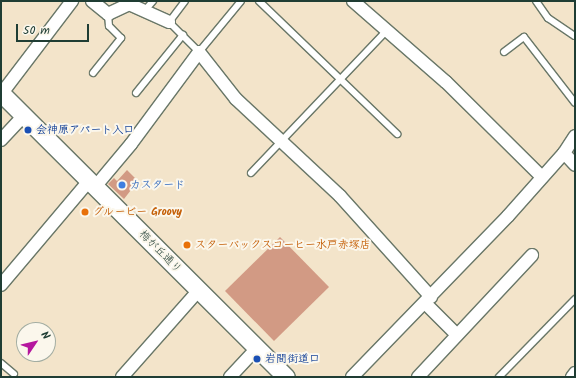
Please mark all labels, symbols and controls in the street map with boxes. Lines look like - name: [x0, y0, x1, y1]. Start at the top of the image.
- scale bar: [18, 16, 91, 42]
- text: 50 m: [23, 21, 50, 40]
- place label: 会神原アパート入口: [36, 123, 135, 137]
- marker: 会神原アパート入口: [23, 125, 33, 135]
- place label: カスタード: [130, 178, 185, 192]
- marker: カスタード: [117, 180, 127, 190]
- place label: グルービー Groovy: [93, 205, 183, 219]
- marker: グルービー Groovy: [80, 207, 90, 217]
- street label: 梅が丘通り: [136, 228, 184, 276]
- place label: スターバックスコーヒー水戸赤塚店: [195, 238, 371, 252]
- marker: スターバックスコーヒー水戸赤塚店: [182, 240, 192, 250]
- north arrow: [16, 322, 56, 362]
- text: N: [36, 328, 54, 344]
- place label: 岩間街道口: [265, 352, 320, 366]
- marker: 岩間街道口: [252, 354, 262, 364]

